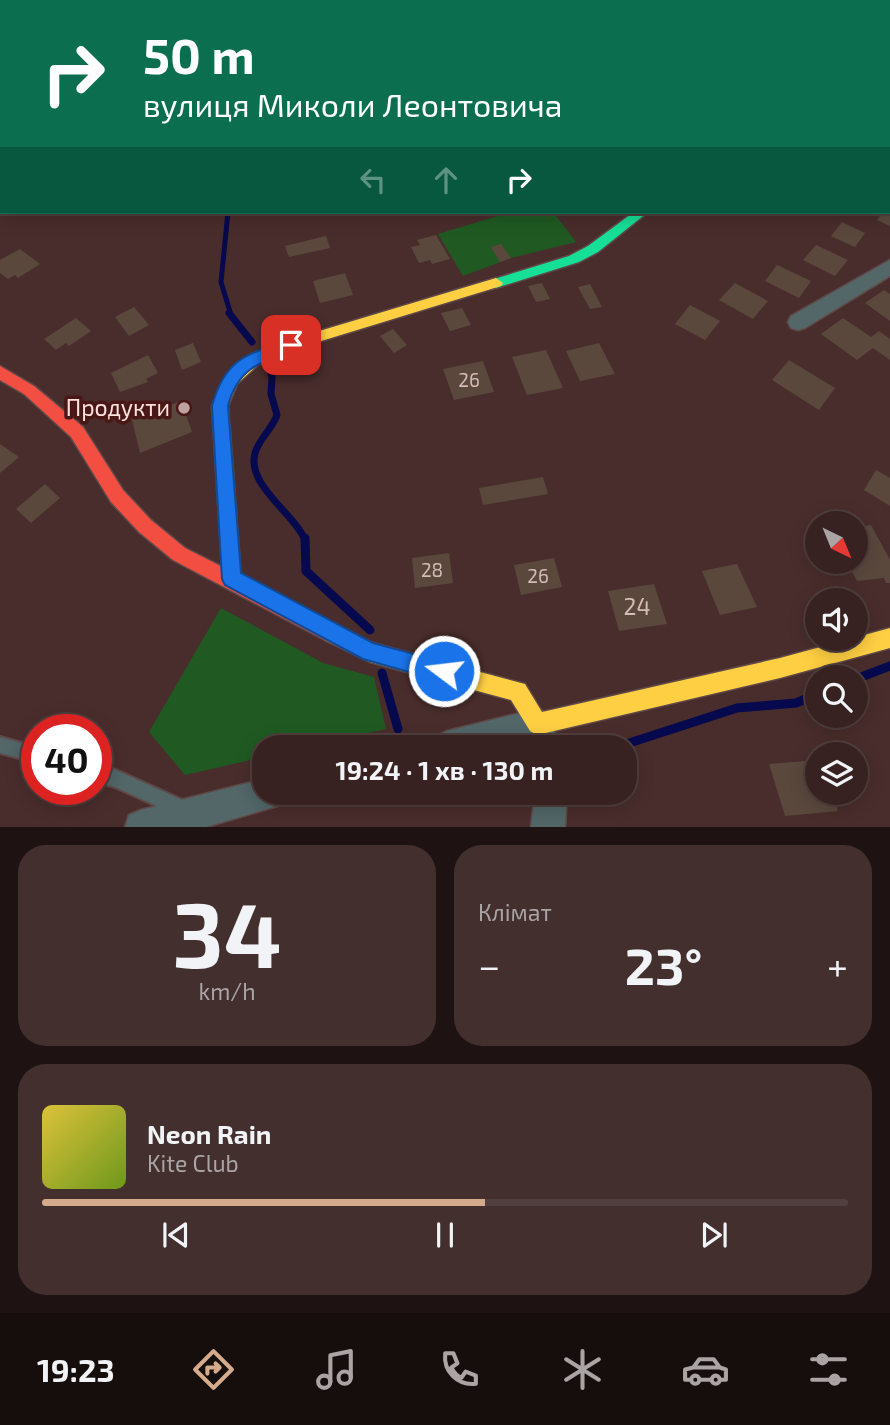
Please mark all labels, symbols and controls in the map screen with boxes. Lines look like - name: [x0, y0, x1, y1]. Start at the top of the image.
- text: 50 m: [143, 25, 255, 84]
- icon: right: [28, 28, 119, 119]
- text: вулиця Миколи Леонтовича: [143, 85, 562, 123]
- icon: left: [354, 161, 392, 199]
- icon: ahead: [427, 161, 465, 199]
- icon: right: [500, 161, 538, 199]
- pin: [261, 315, 321, 375]
- icon: arrive: [272, 326, 310, 364]
- house number: 26: [458, 368, 480, 391]
- place label: Продукти: [66, 393, 170, 422]
- marker: Продукти: [176, 400, 192, 416]
- north arrow: [805, 511, 868, 574]
- map controls: [805, 511, 868, 805]
- house number: 28: [421, 558, 443, 581]
- house number: 26: [527, 564, 549, 587]
- button: sound: [805, 588, 868, 651]
- house number: 24: [623, 592, 651, 620]
- position arrow: [407, 634, 481, 708]
- button: search: [805, 665, 868, 728]
- speed limit sign: 40: [21, 714, 112, 805]
- button: layers: [805, 742, 868, 805]
- text: 19:24 · 1 хв · 130 m: [336, 754, 553, 785]
- text: 34: [172, 877, 282, 986]
- text: Клімат: [478, 898, 552, 926]
- text: 23°: [625, 933, 702, 995]
- text: −: [478, 942, 500, 988]
- text: +: [827, 942, 848, 988]
- text: km/h: [198, 977, 256, 1005]
- text: Neon Rain: [147, 1118, 271, 1149]
- text: Kite Club: [147, 1149, 239, 1177]
- icon: previous: [157, 1216, 195, 1254]
- icon: pause: [426, 1216, 464, 1254]
- icon: next: [695, 1216, 733, 1254]
- icon: directions: [189, 1345, 238, 1394]
- icon: music: [312, 1345, 361, 1394]
- icon: phone: [435, 1345, 484, 1394]
- icon: climate: [558, 1345, 607, 1394]
- icon: car: [681, 1345, 730, 1394]
- icon: filters: [804, 1345, 853, 1394]
- text: 19:23: [37, 1350, 115, 1388]

